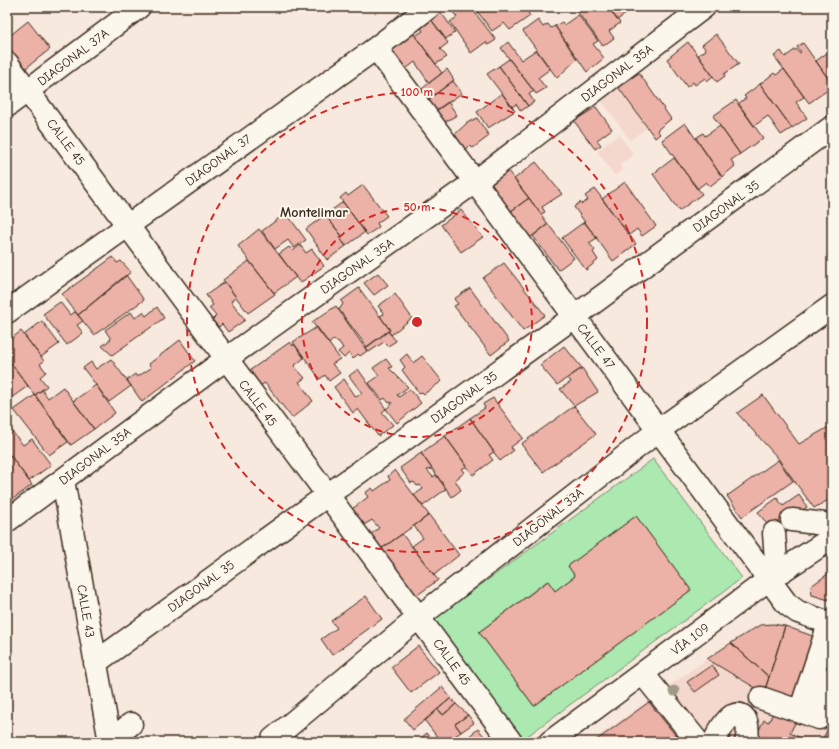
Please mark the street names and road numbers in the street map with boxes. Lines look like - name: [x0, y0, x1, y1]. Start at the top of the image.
- street label: DIAGONAL 37A: [34, 25, 112, 89]
- street label: DIAGONAL 35A: [578, 41, 656, 105]
- street label: CALLE 45: [44, 116, 88, 168]
- street label: DIAGONAL 37: [182, 131, 254, 189]
- street label: DIAGONAL 35: [690, 177, 762, 235]
- street label: DIAGONAL 35A: [317, 235, 397, 297]
- street label: CALLE 47: [574, 320, 618, 372]
- street label: DIAGONAL 35: [428, 368, 500, 426]
- street label: CALLE 45: [236, 377, 280, 429]
- street label: DIAGONAL 35A: [56, 424, 134, 488]
- street label: DIAGONAL 33A: [510, 484, 587, 549]
- street label: DIAGONAL 35: [165, 557, 237, 615]
- street label: CALLE 43: [74, 583, 98, 639]
- street label: VÍA 109: [667, 619, 712, 658]
- street label: CALLE 45: [430, 636, 474, 688]

